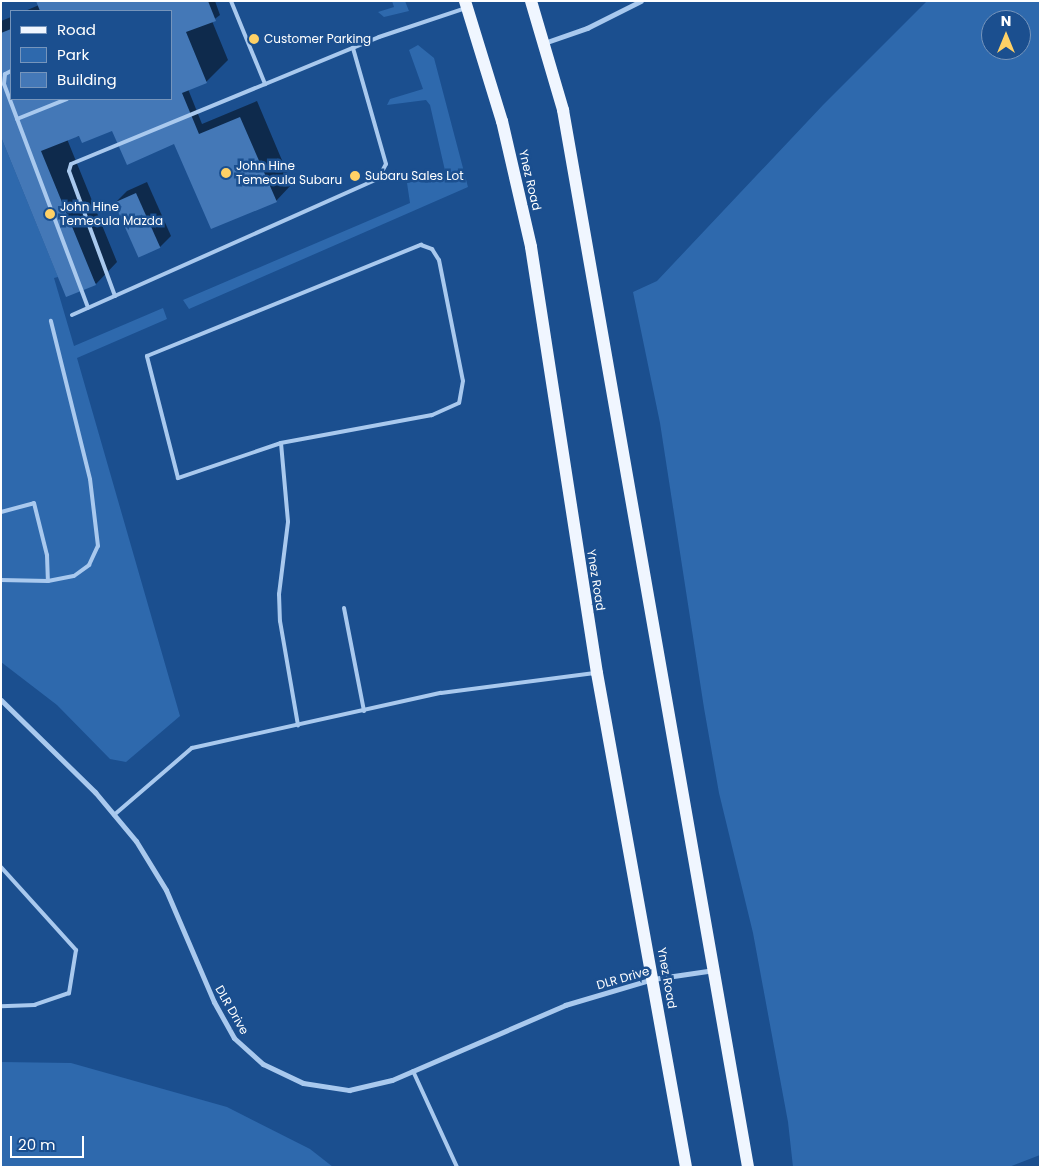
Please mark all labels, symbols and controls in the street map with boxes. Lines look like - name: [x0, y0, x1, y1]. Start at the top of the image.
- legend: [10, 10, 172, 100]
- north arrow: [981, 10, 1031, 60]
- text: N: [1001, 11, 1011, 31]
- text: Road: [57, 19, 96, 40]
- place label: Customer Parking: [264, 32, 371, 46]
- marker: Customer Parking: [248, 33, 260, 45]
- text: Park: [57, 44, 89, 65]
- text: Building: [57, 69, 117, 90]
- street label: Ynez Road: [516, 148, 544, 212]
- place label: John Hine Temecula Subaru: [236, 159, 342, 187]
- marker: John Hine Temecula Subaru: [220, 167, 232, 179]
- place label: Subaru Sales Lot: [365, 169, 464, 183]
- marker: Subaru Sales Lot: [349, 170, 361, 182]
- place label: John Hine Temecula Mazda: [60, 200, 163, 228]
- marker: John Hine Temecula Mazda: [44, 208, 56, 220]
- street label: Ynez Road: [584, 548, 608, 612]
- street label: Ynez Road: [655, 946, 679, 1010]
- street label: DLR Drive: [595, 964, 651, 992]
- street label: DLR Drive: [212, 983, 252, 1037]
- scale bar: [12, 1126, 86, 1158]
- text: 20 m: [18, 1134, 56, 1155]

